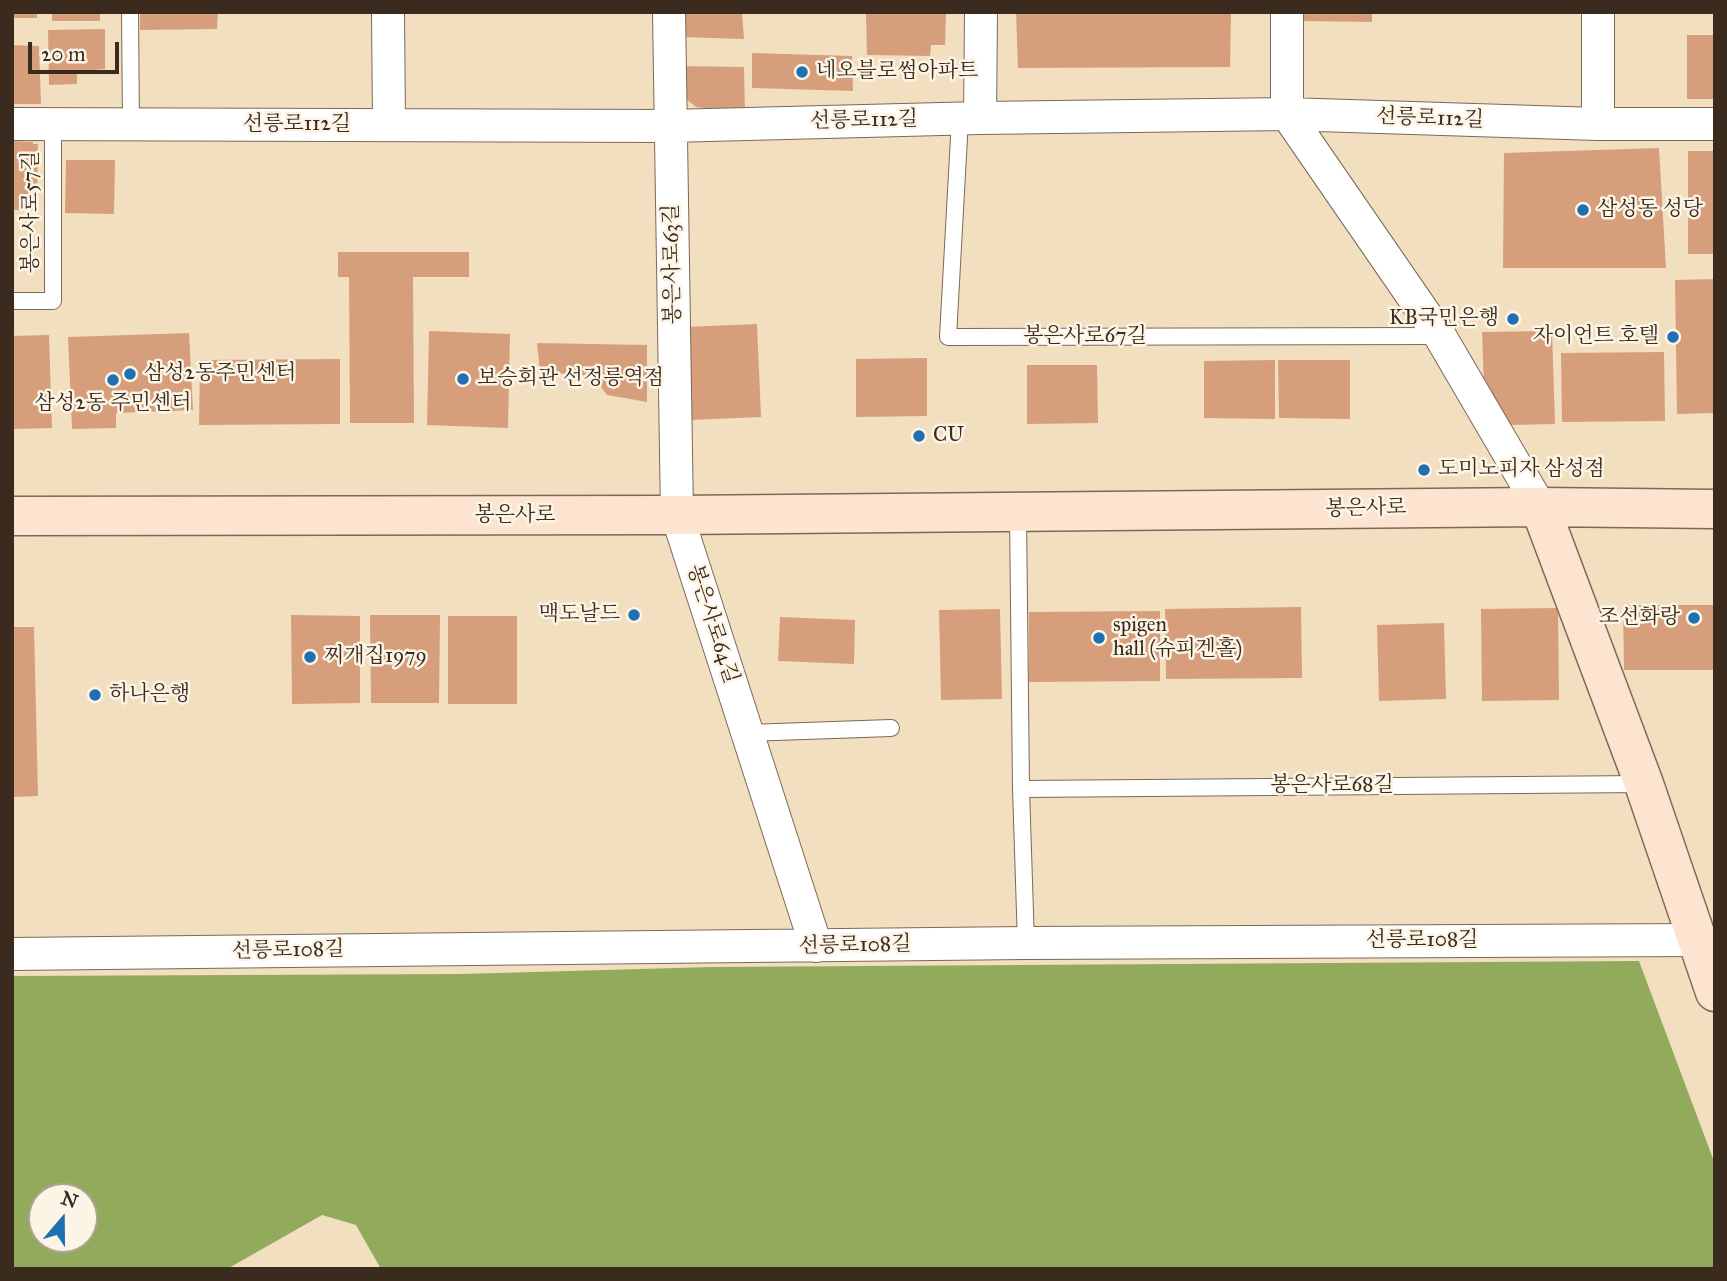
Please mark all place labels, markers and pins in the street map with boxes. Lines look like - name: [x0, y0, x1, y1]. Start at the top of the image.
- place label: 네오블로썸아파트: [816, 59, 978, 85]
- marker: 네오블로썸아파트: [794, 64, 810, 80]
- place label: 삼성동 성당: [1597, 197, 1703, 223]
- marker: 삼성동 성당: [1575, 202, 1591, 218]
- place label: KB국민은행: [1389, 306, 1499, 332]
- marker: KB국민은행: [1505, 311, 1521, 327]
- place label: 자이언트 호텔: [1533, 324, 1659, 350]
- marker: 자이언트 호텔: [1665, 329, 1681, 345]
- place label: 삼성2동주민센터: [144, 361, 296, 387]
- marker: 삼성2동주민센터: [122, 366, 138, 382]
- place label: 보승회관 선정릉역점: [477, 366, 664, 392]
- marker: 보승회관 선정릉역점: [455, 371, 471, 387]
- marker: 삼성2동 주민센터: [105, 372, 121, 388]
- place label: 삼성2동 주민센터: [35, 391, 191, 417]
- place label: CU: [933, 423, 964, 449]
- marker: CU: [911, 428, 927, 444]
- place label: 도미노피자 삼성점: [1438, 457, 1605, 483]
- marker: 도미노피자 삼성점: [1416, 462, 1432, 478]
- place label: 맥도날드: [539, 602, 620, 628]
- place label: 조선화랑: [1599, 605, 1680, 631]
- marker: 맥도날드: [626, 607, 642, 623]
- marker: 조선화랑: [1686, 610, 1702, 626]
- place label: spigen hall (슈피겐홀): [1113, 613, 1242, 663]
- marker: spigen hall (슈피겐홀): [1091, 630, 1107, 646]
- place label: 찌개집1979: [324, 644, 427, 670]
- marker: 찌개집1979: [302, 649, 318, 665]
- place label: 하나은행: [109, 682, 190, 708]
- marker: 하나은행: [87, 687, 103, 703]

